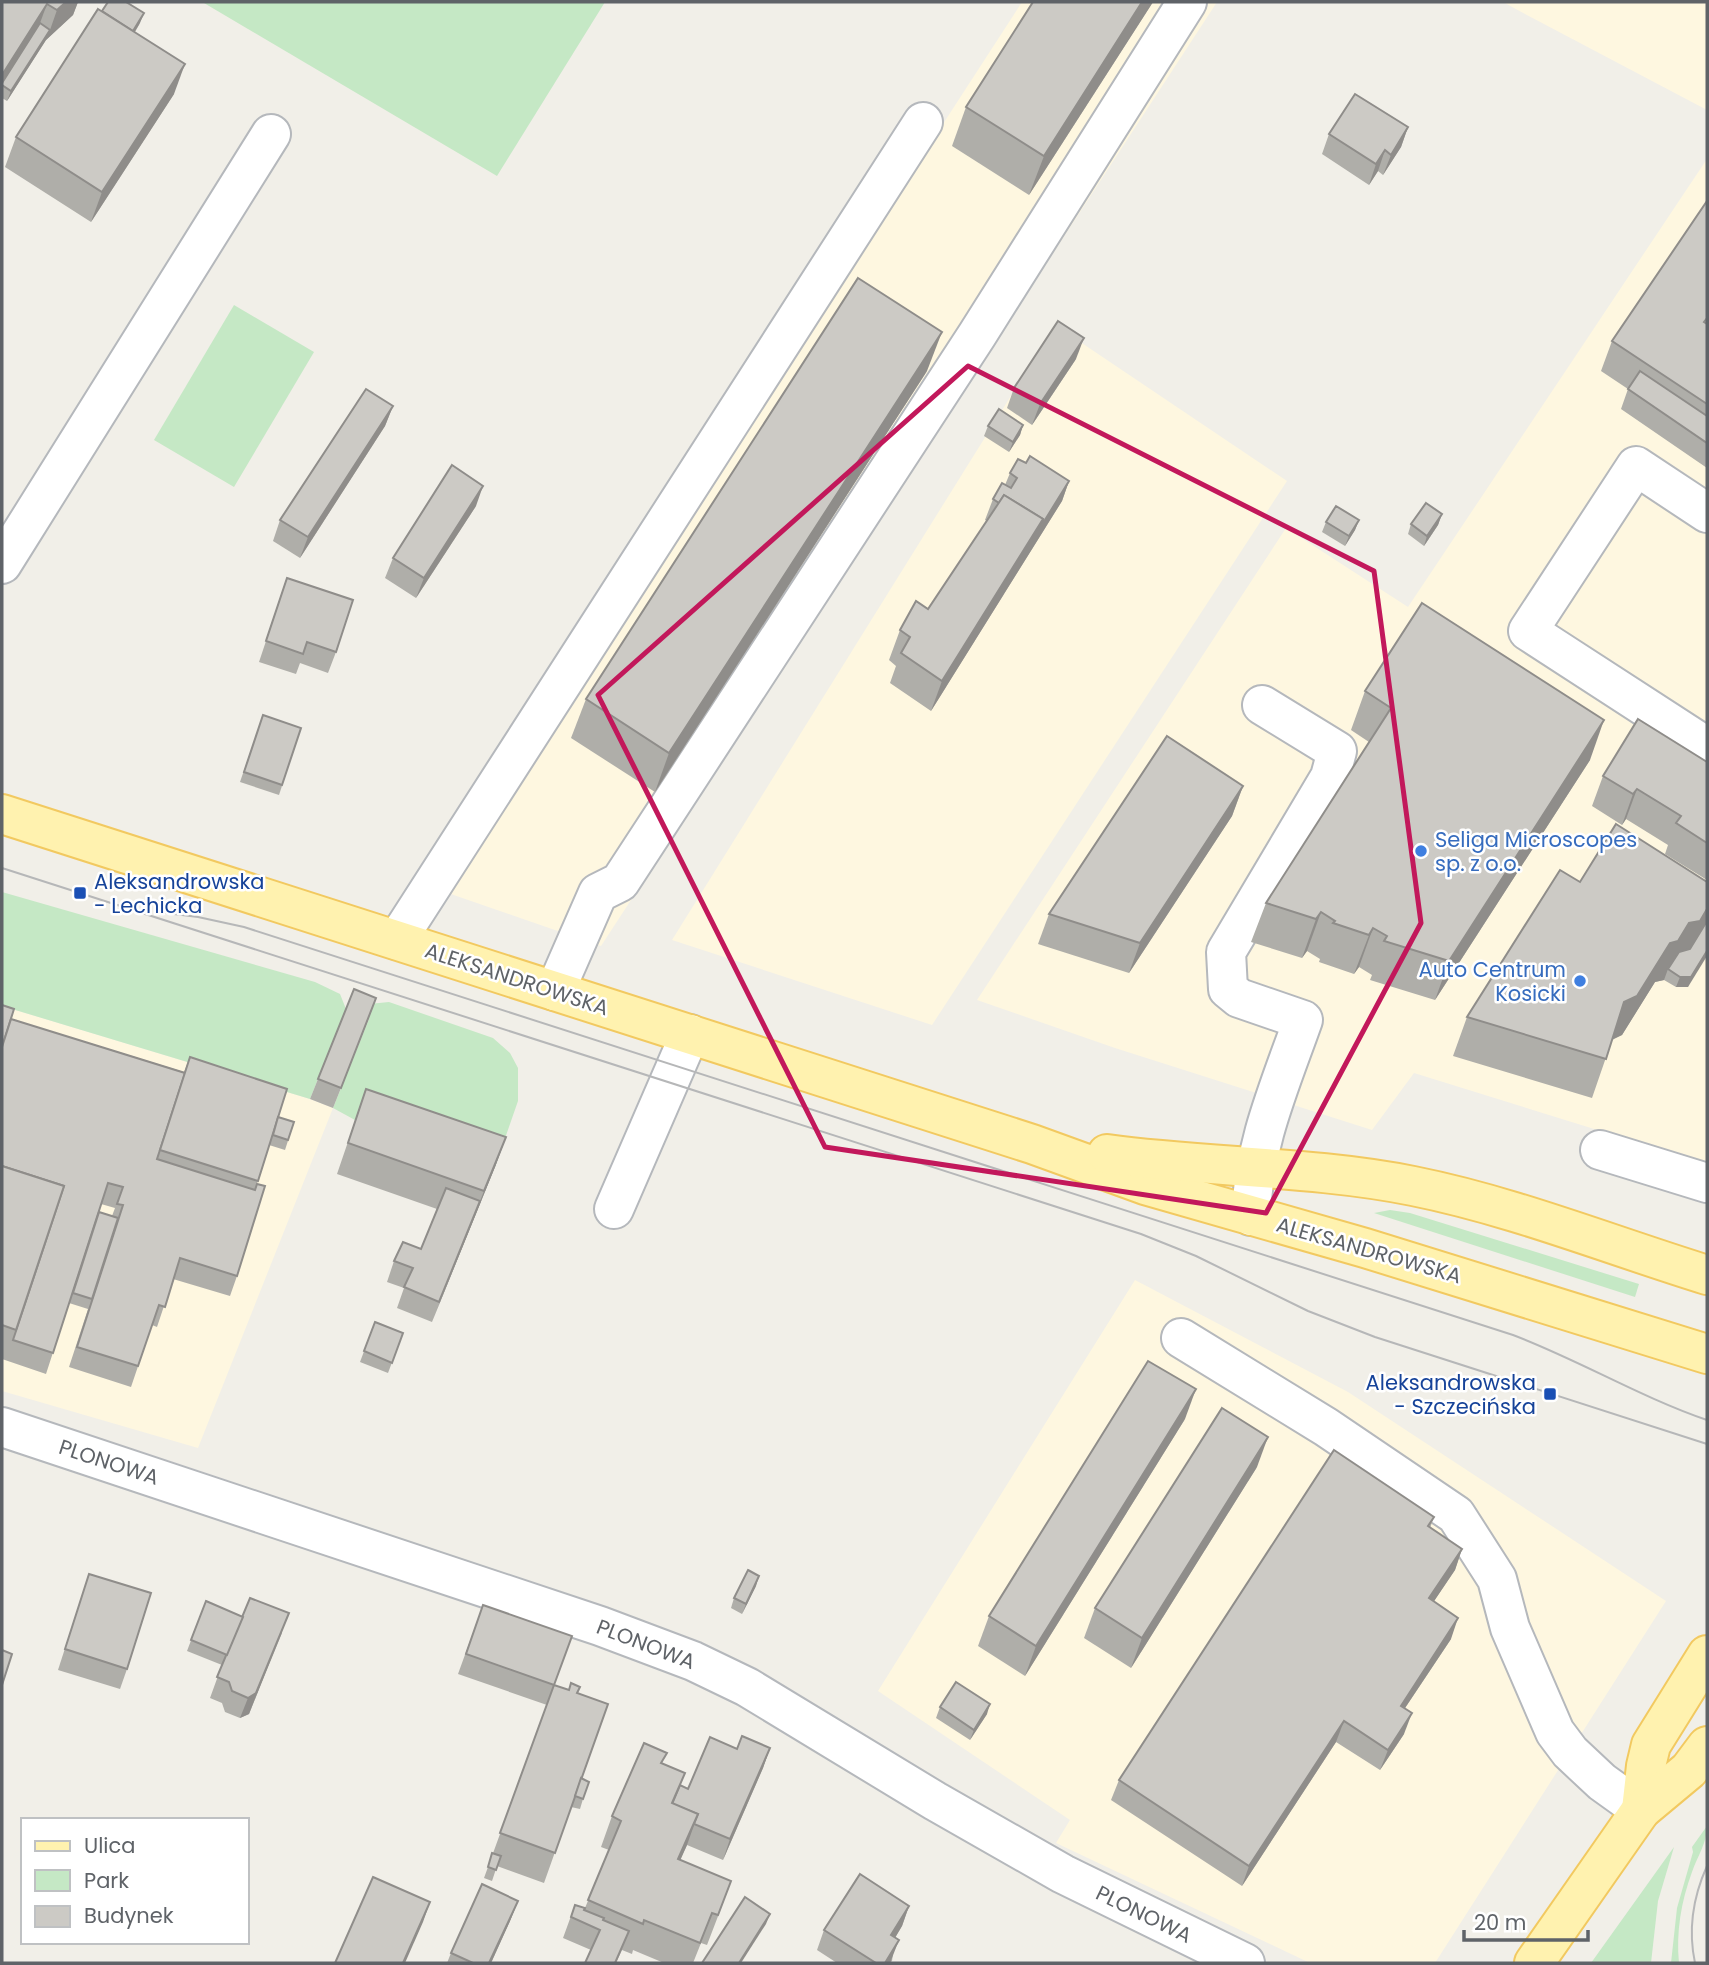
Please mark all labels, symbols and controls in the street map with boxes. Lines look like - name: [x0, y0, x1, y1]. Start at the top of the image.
- place label: Seliga Microscopes sp. z o.o.: [1435, 825, 1637, 878]
- marker: Seliga Microscopes sp. z o.o.: [1413, 843, 1429, 859]
- place label: Aleksandrowska - Lechicka: [94, 867, 264, 920]
- marker: Aleksandrowska - Lechicka: [72, 885, 88, 901]
- street label: ALEKSANDROWSKA: [421, 936, 613, 1022]
- place label: Auto Centrum Kosicki: [1418, 955, 1566, 1008]
- marker: Auto Centrum Kosicki: [1572, 973, 1588, 989]
- street label: ALEKSANDROWSKA: [1273, 1210, 1465, 1290]
- place label: Aleksandrowska - Szczecińska: [1366, 1368, 1536, 1421]
- marker: Aleksandrowska - Szczecińska: [1542, 1386, 1558, 1402]
- street label: PLONOWA: [55, 1432, 163, 1492]
- street label: PLONOWA: [592, 1612, 700, 1676]
- legend: [21, 1818, 248, 1944]
- text: Ulica: [84, 1831, 135, 1860]
- text: Park: [84, 1866, 129, 1895]
- street label: PLONOWA: [1091, 1878, 1197, 1950]
- scale bar: [1464, 1898, 1588, 1942]
- text: Budynek: [84, 1901, 174, 1930]
- text: 20 m: [1474, 1908, 1527, 1937]

